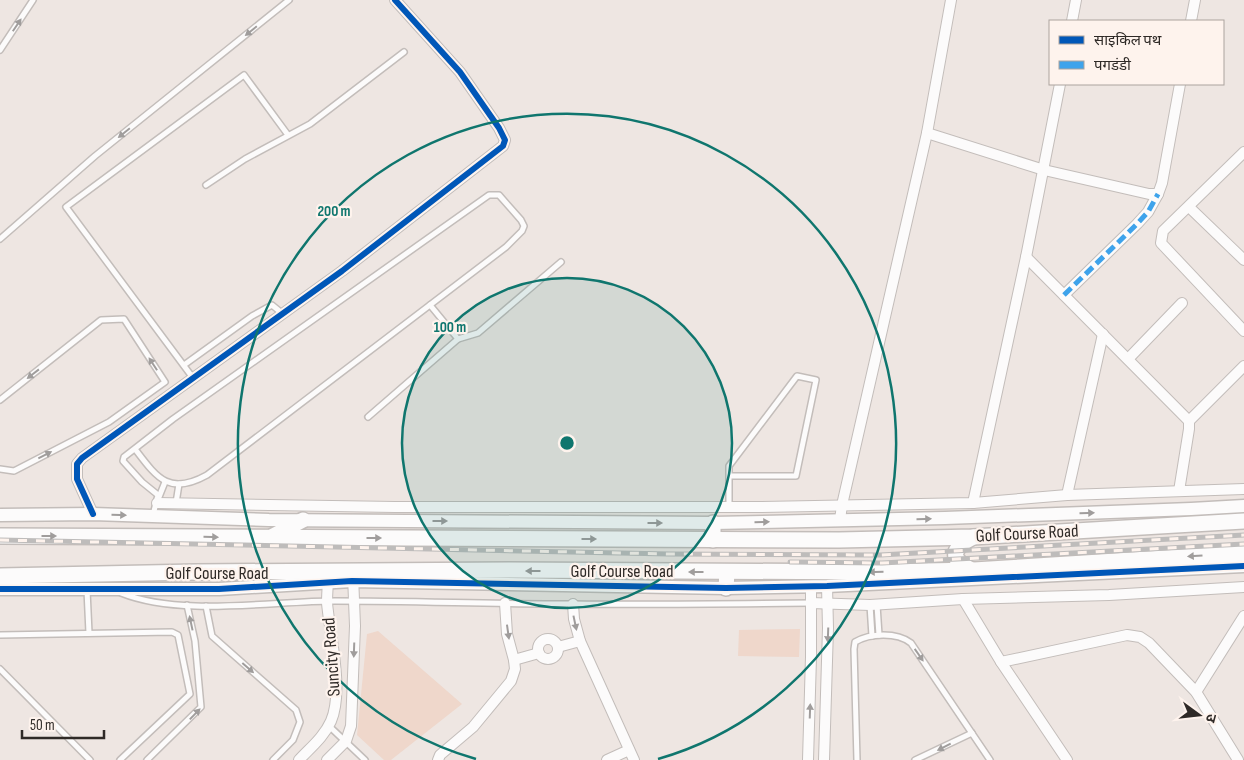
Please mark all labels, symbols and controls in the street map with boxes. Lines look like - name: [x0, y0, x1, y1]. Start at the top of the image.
- one-way arrow: [12, 18, 21, 32]
- legend: [1049, 20, 1224, 85]
- one-way arrow: [244, 25, 257, 36]
- text: साइकिल पथ: [1094, 31, 1162, 50]
- text: पगडंडी: [1094, 56, 1132, 75]
- one-way arrow: [118, 127, 131, 138]
- text: 200 m: [317, 202, 351, 221]
- text: 100 m: [434, 318, 466, 337]
- one-way arrow: [148, 357, 158, 370]
- one-way arrow: [27, 368, 40, 379]
- centre of rings: [558, 434, 576, 452]
- one-way arrow: [38, 451, 52, 459]
- one-way arrow: [1079, 509, 1095, 517]
- one-way arrow: [111, 511, 127, 519]
- one-way arrow: [917, 514, 933, 522]
- one-way arrow: [432, 517, 448, 525]
- one-way arrow: [754, 518, 770, 526]
- one-way arrow: [647, 519, 663, 527]
- street label: Golf Course Road: [975, 520, 1079, 547]
- one-way arrow: [41, 532, 57, 540]
- one-way arrow: [203, 533, 219, 541]
- one-way arrow: [366, 534, 382, 542]
- one-way arrow: [581, 535, 597, 543]
- one-way arrow: [1187, 553, 1203, 561]
- street label: Golf Course Road: [571, 561, 673, 582]
- street label: Golf Course Road: [166, 563, 268, 584]
- one-way arrow: [525, 566, 541, 574]
- one-way arrow: [688, 568, 704, 576]
- one-way arrow: [868, 569, 884, 577]
- one-way arrow: [187, 615, 195, 630]
- one-way arrow: [572, 615, 580, 631]
- street label: Suncity Road: [318, 617, 345, 697]
- one-way arrow: [504, 624, 512, 640]
- one-way arrow: [824, 627, 832, 643]
- one-way arrow: [350, 642, 358, 658]
- one-way arrow: [914, 648, 924, 662]
- one-way arrow: [242, 662, 254, 674]
- north arrow: [1174, 690, 1224, 740]
- one-way arrow: [806, 703, 814, 719]
- scale bar: [22, 708, 105, 740]
- one-way arrow: [189, 708, 201, 720]
- text: उ: [1202, 712, 1220, 725]
- text: 50 m: [30, 716, 55, 735]
- one-way arrow: [937, 743, 951, 751]

